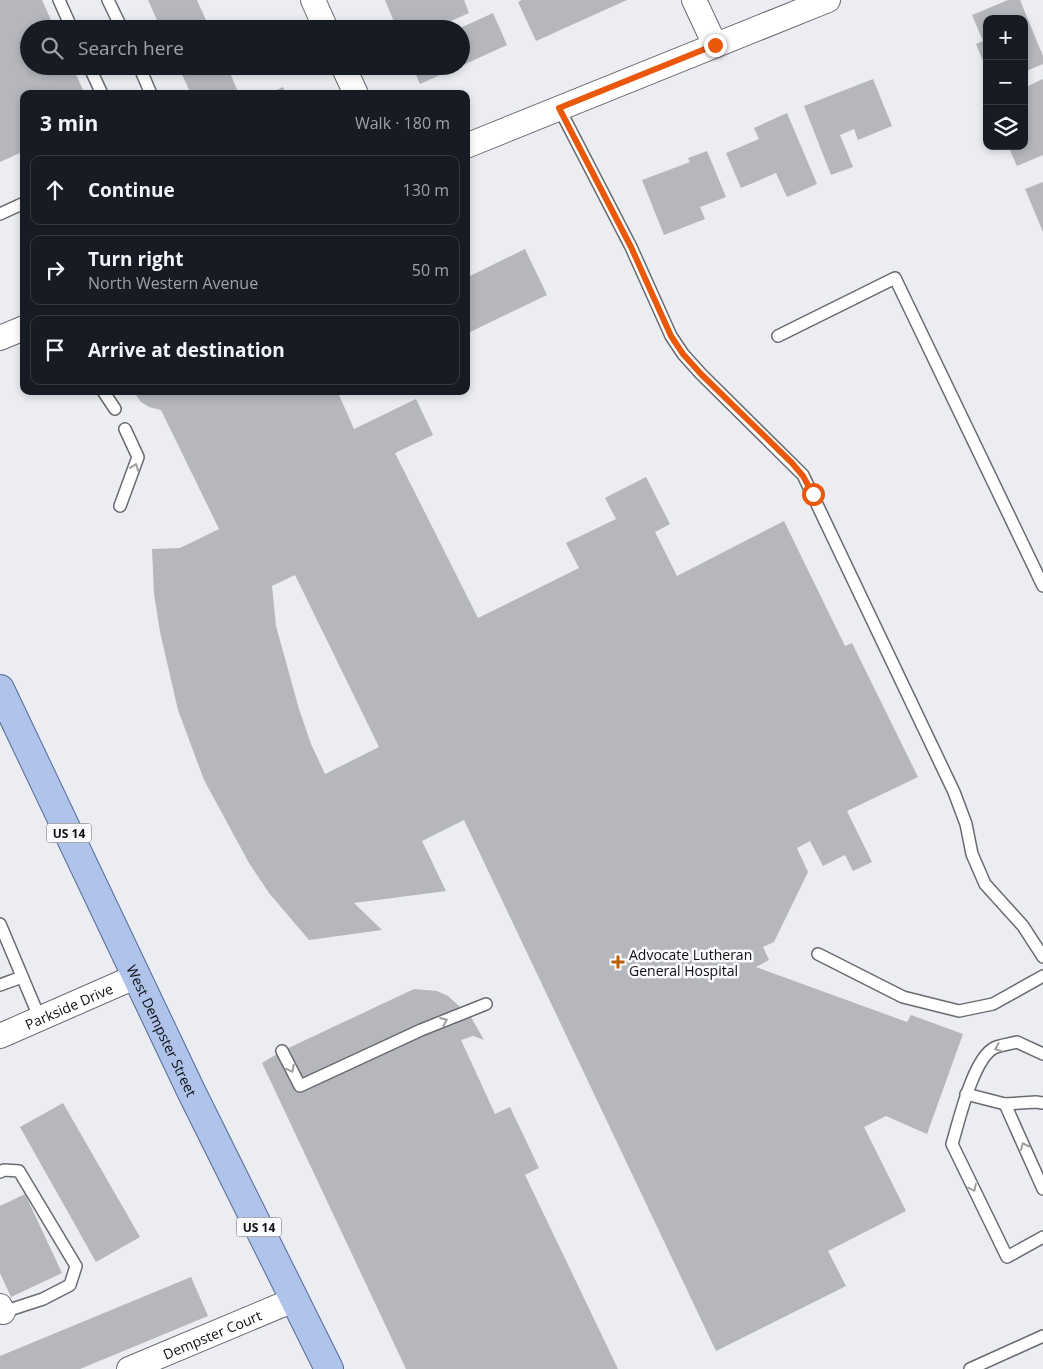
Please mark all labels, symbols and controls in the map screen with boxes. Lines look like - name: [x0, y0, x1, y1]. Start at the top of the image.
- map controls: [983, 15, 1028, 150]
- button: +: [983, 15, 1028, 60]
- search box: [20, 20, 470, 75]
- icon: search: [38, 34, 66, 62]
- route end: [704, 34, 727, 57]
- text: Search here: [78, 35, 184, 61]
- button: −: [983, 60, 1028, 105]
- button: layers: [983, 105, 1028, 150]
- text: 3 min: [40, 109, 98, 137]
- text: Walk · 180 m: [355, 112, 450, 134]
- icon: ahead: [41, 176, 69, 204]
- text: Continue: [88, 177, 175, 203]
- text: 130 m: [403, 179, 449, 201]
- text: Turn right: [88, 246, 183, 272]
- icon: right: [41, 256, 69, 284]
- text: 50 m: [412, 259, 449, 281]
- text: North Western Avenue: [88, 272, 258, 294]
- icon: arrive: [41, 336, 69, 364]
- text: Arrive at destination: [88, 337, 285, 363]
- one-way arrow: [129, 463, 139, 472]
- route start: [802, 483, 825, 506]
- road number: US 14: [46, 824, 92, 842]
- place label: Advocate Lutheran General Hospital: [629, 945, 752, 980]
- marker: Advocate Lutheran General Hospital: [611, 955, 625, 969]
- street label: West Dempster Street: [123, 961, 202, 1100]
- street label: Parkside Drive: [22, 978, 116, 1033]
- one-way arrow: [439, 1016, 448, 1027]
- one-way arrow: [994, 1042, 1003, 1052]
- one-way arrow: [285, 1063, 295, 1072]
- one-way arrow: [1020, 1142, 1031, 1151]
- one-way arrow: [967, 1183, 978, 1192]
- road number: US 14: [236, 1218, 282, 1236]
- street label: Dempster Court: [160, 1305, 264, 1363]

